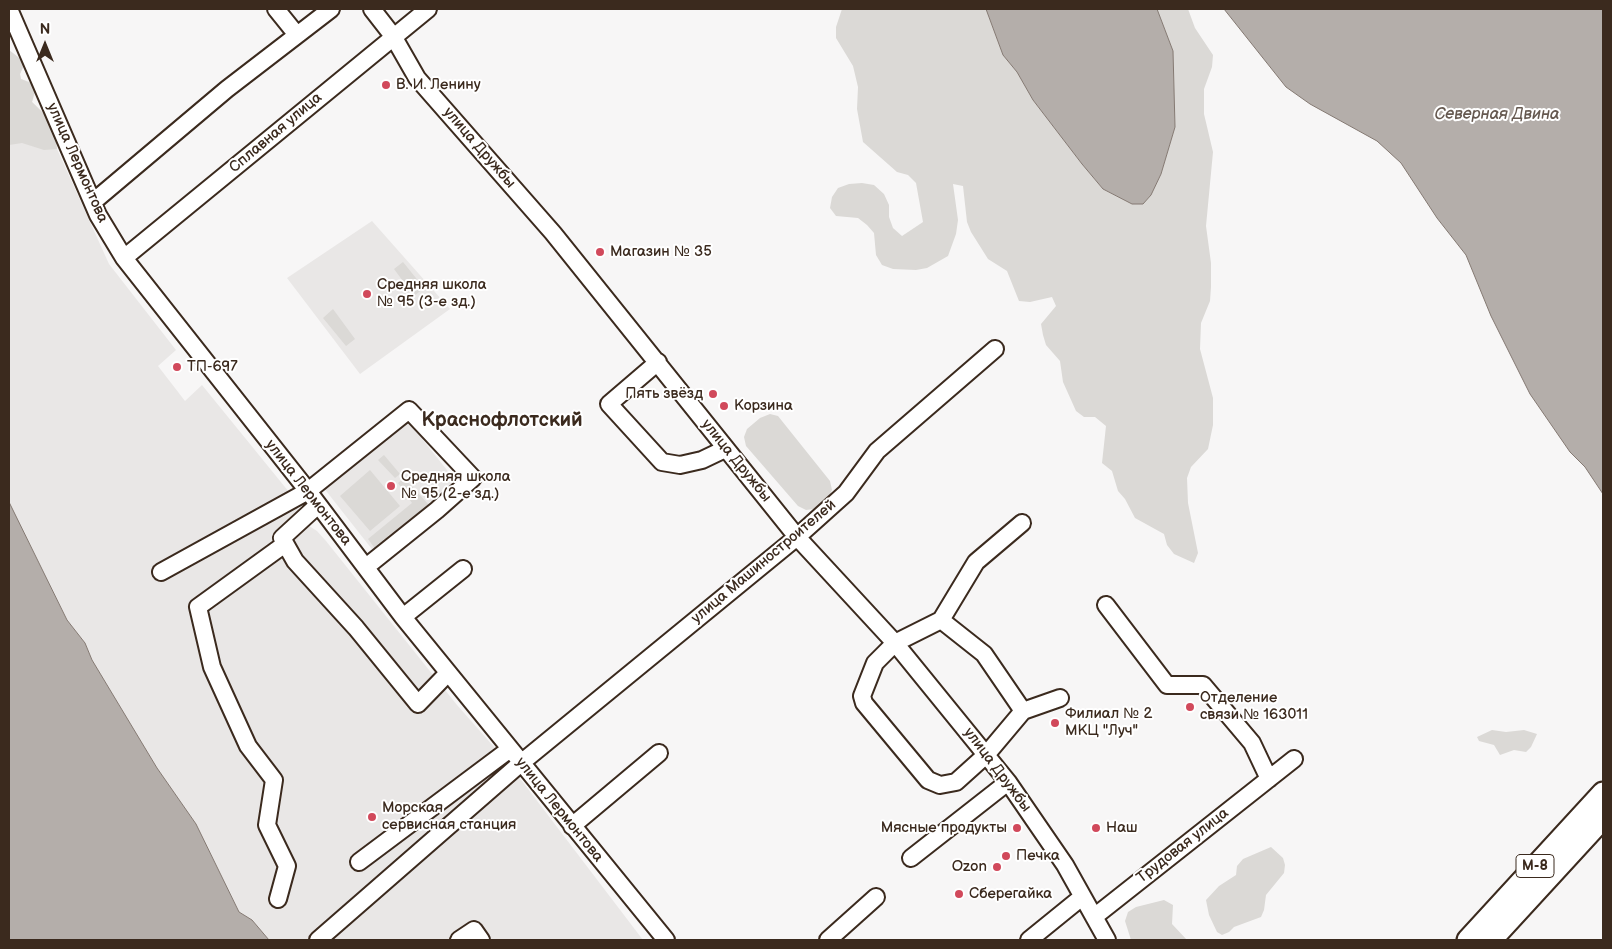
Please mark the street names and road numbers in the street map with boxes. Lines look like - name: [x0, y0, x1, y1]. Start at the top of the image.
- street label: Сплавная улица: [226, 89, 326, 177]
- street label: улица Лермонтова: [42, 100, 112, 226]
- street label: улица Дружбы: [439, 104, 519, 192]
- street label: улица Дружбы: [697, 416, 775, 506]
- street label: улица Лермонтова: [261, 437, 355, 549]
- street label: улица Машиностроителей: [688, 496, 840, 628]
- street label: улица Дружбы: [959, 724, 1035, 816]
- street label: улица Лермонтова: [511, 754, 607, 866]
- street label: Трудовая улица: [1133, 805, 1233, 887]
- road number: М-8: [1516, 854, 1554, 878]

